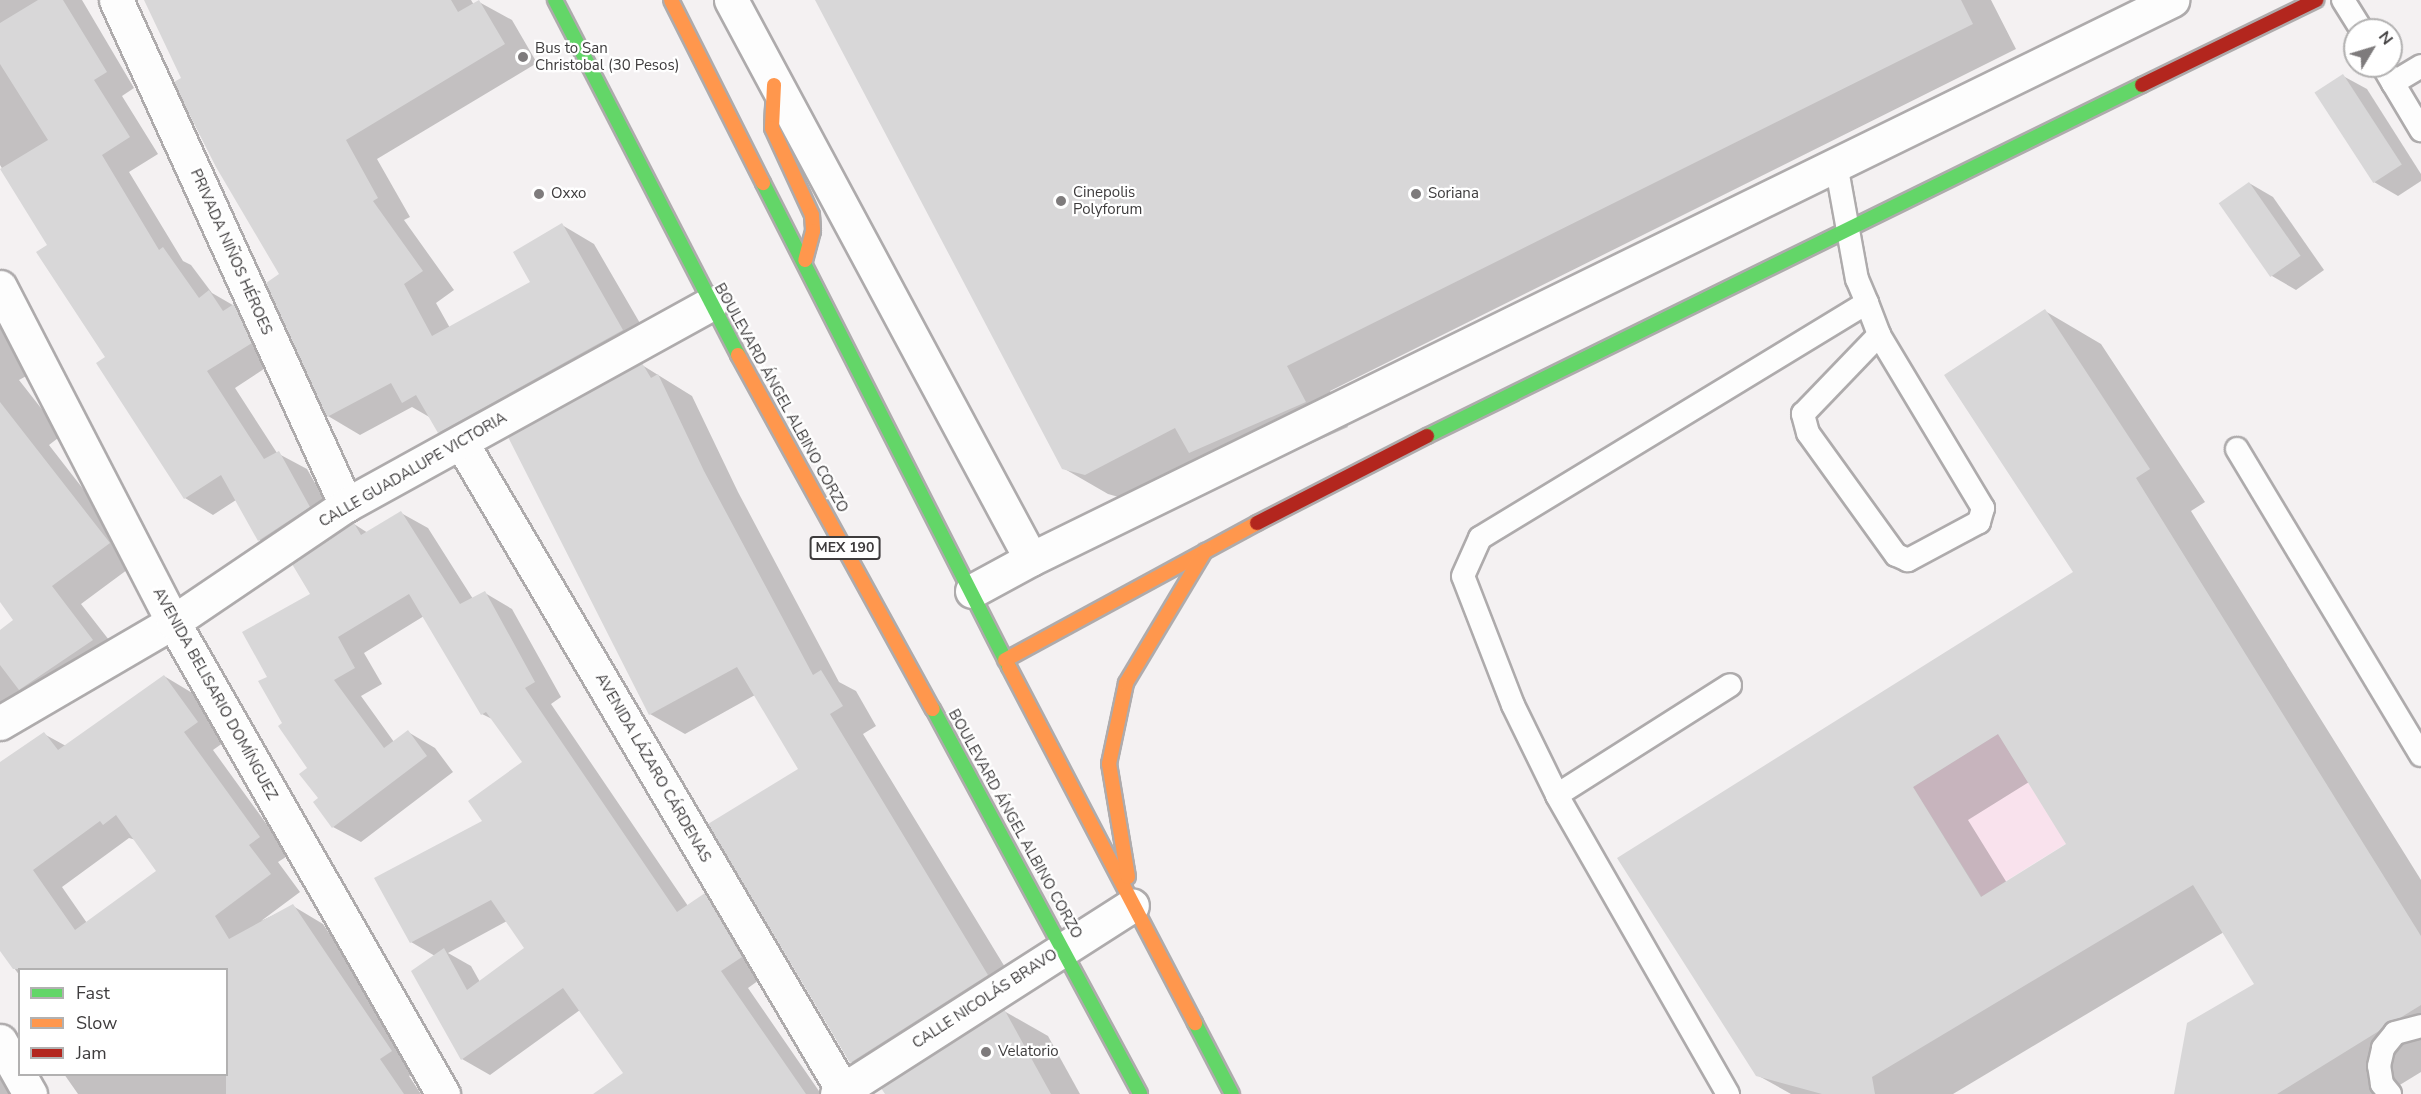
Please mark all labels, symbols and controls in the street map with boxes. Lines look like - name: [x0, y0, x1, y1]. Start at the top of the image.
- north arrow: [2343, 18, 2403, 78]
- text: N: [2373, 27, 2398, 50]
- place label: Bus to San Christobal (30 Pesos): [535, 39, 679, 74]
- marker: Bus to San Christobal (30 Pesos): [516, 50, 530, 64]
- street label: PRIVADA NIÑOS HÉROES: [186, 166, 276, 338]
- place label: Cinepolis Polyforum: [1073, 183, 1142, 218]
- place label: Oxxo: [551, 185, 586, 203]
- place label: Soriana: [1428, 185, 1479, 203]
- marker: Oxxo: [532, 187, 546, 201]
- marker: Soriana: [1409, 187, 1423, 201]
- marker: Cinepolis Polyforum: [1054, 194, 1068, 208]
- street label: BOULEVARD ÁNGEL ALBINO CORZO: [710, 280, 852, 516]
- street label: CALLE GUADALUPE VICTORIA: [316, 409, 510, 531]
- road number: MEX 190: [809, 537, 881, 559]
- street label: AVENIDA BELISARIO DOMÍNGUEZ: [149, 585, 281, 803]
- street label: AVENIDA LÁZARO CÁRDENAS: [591, 670, 715, 866]
- street label: BOULEVARD ÁNGEL ALBINO CORZO: [944, 706, 1086, 942]
- street label: CALLE NICOLÁS BRAVO: [909, 945, 1061, 1053]
- legend: [18, 968, 228, 1076]
- text: Fast: [76, 981, 110, 1005]
- text: Slow: [76, 1011, 117, 1035]
- text: Jam: [76, 1041, 107, 1065]
- place label: Velatorio: [998, 1043, 1059, 1061]
- marker: Velatorio: [979, 1045, 993, 1059]

